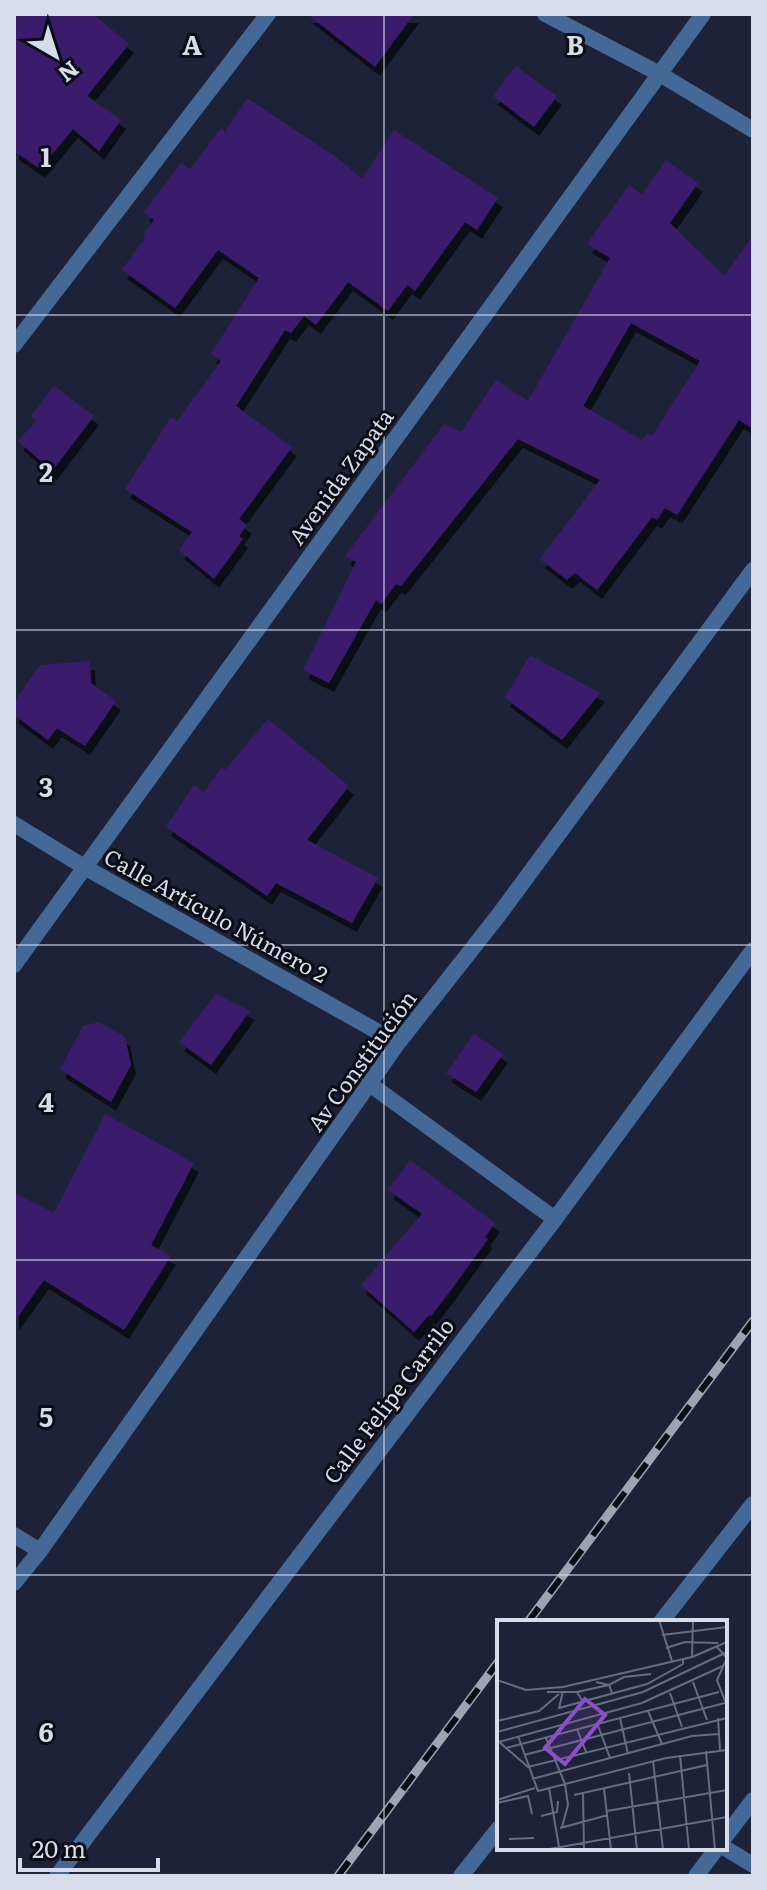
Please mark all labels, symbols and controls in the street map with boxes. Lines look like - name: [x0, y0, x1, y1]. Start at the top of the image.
- north arrow: [16, 16, 96, 96]
- text: A: [182, 24, 202, 63]
- text: B: [566, 24, 584, 63]
- text: N: [52, 54, 87, 91]
- text: 1: [41, 136, 52, 175]
- street label: Avenida Zapata: [279, 401, 400, 551]
- text: 2: [39, 451, 53, 490]
- text: 3: [39, 766, 53, 805]
- street label: Calle Artículo Número 2: [99, 839, 335, 990]
- street label: Av Constitución: [298, 983, 423, 1138]
- text: 4: [38, 1081, 54, 1120]
- street label: Calle Felipe Carrilo: [314, 1310, 461, 1490]
- text: 5: [39, 1396, 53, 1435]
- inset map: [497, 1620, 727, 1850]
- text: 6: [38, 1711, 54, 1750]
- scale bar: [20, 1822, 158, 1872]
- text: 20 m: [32, 1830, 86, 1865]

